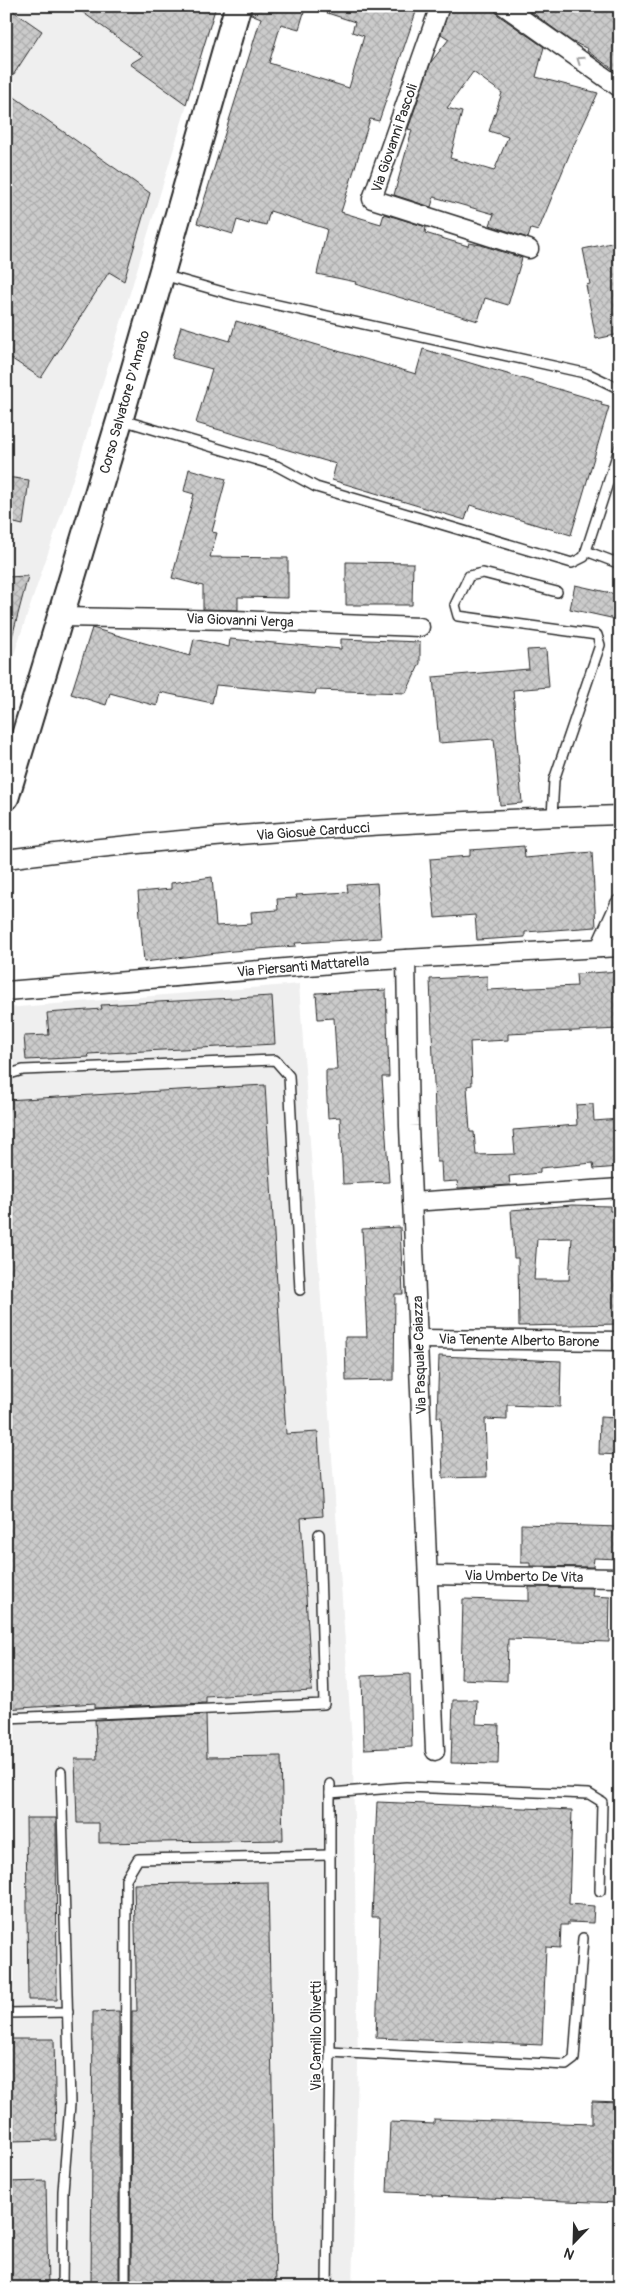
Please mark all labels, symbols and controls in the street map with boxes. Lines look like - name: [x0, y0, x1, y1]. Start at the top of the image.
- one-way arrow: [576, 57, 586, 66]
- street label: Via Giovanni Pascoli: [368, 81, 421, 195]
- street label: Corso Salvatore D'Amato: [96, 328, 153, 476]
- street label: Via Giovanni Verga: [186, 610, 294, 631]
- street label: Via Giosuè Carducci: [256, 819, 371, 844]
- street label: Via Piersanti Mattarella: [236, 952, 370, 981]
- street label: Via Pasquale Caiazza: [409, 1295, 430, 1415]
- street label: Via Tenente Alberto Barone: [439, 1331, 600, 1350]
- street label: Via Umberto De Vita: [464, 1567, 584, 1586]
- street label: Via Camillo Olivetti: [308, 1981, 325, 2091]
- north arrow: [548, 2216, 598, 2266]
- text: N: [561, 2244, 577, 2263]

